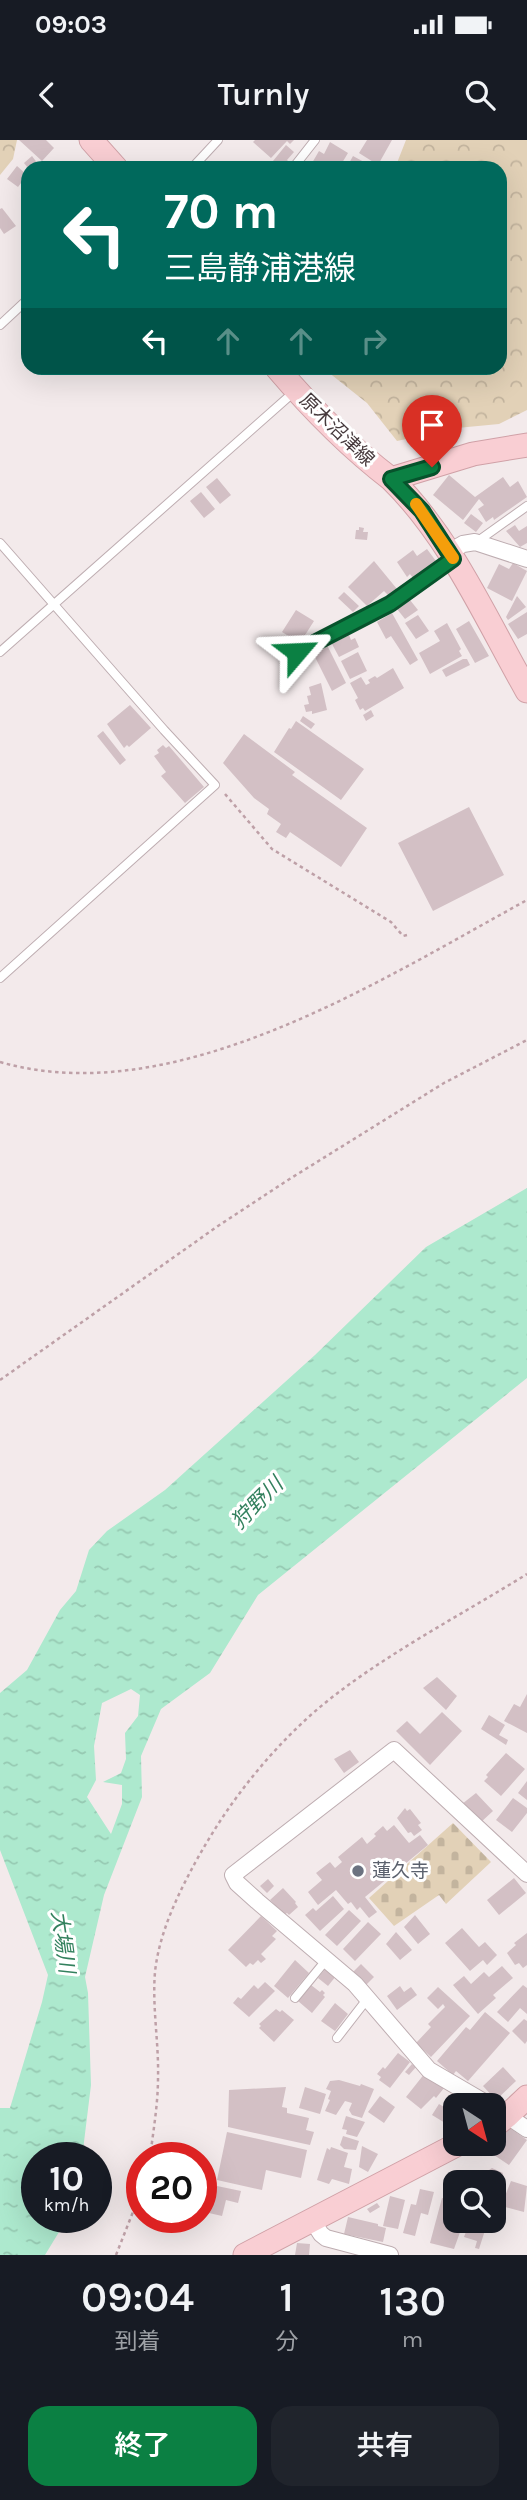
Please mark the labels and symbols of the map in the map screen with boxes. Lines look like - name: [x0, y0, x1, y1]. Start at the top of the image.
- street label: 原木沼津線: [295, 389, 379, 471]
- pin: [402, 395, 462, 467]
- position arrow: [260, 615, 334, 689]
- water label: 狩野川: [226, 1471, 289, 1534]
- place label: 蓮久寺: [372, 1860, 429, 1882]
- marker: 蓮久寺: [350, 1863, 366, 1879]
- water label: 大場川: [47, 1909, 80, 1977]
- north arrow: [443, 2093, 506, 2156]
- speed limit sign: 20: [126, 2142, 217, 2233]

